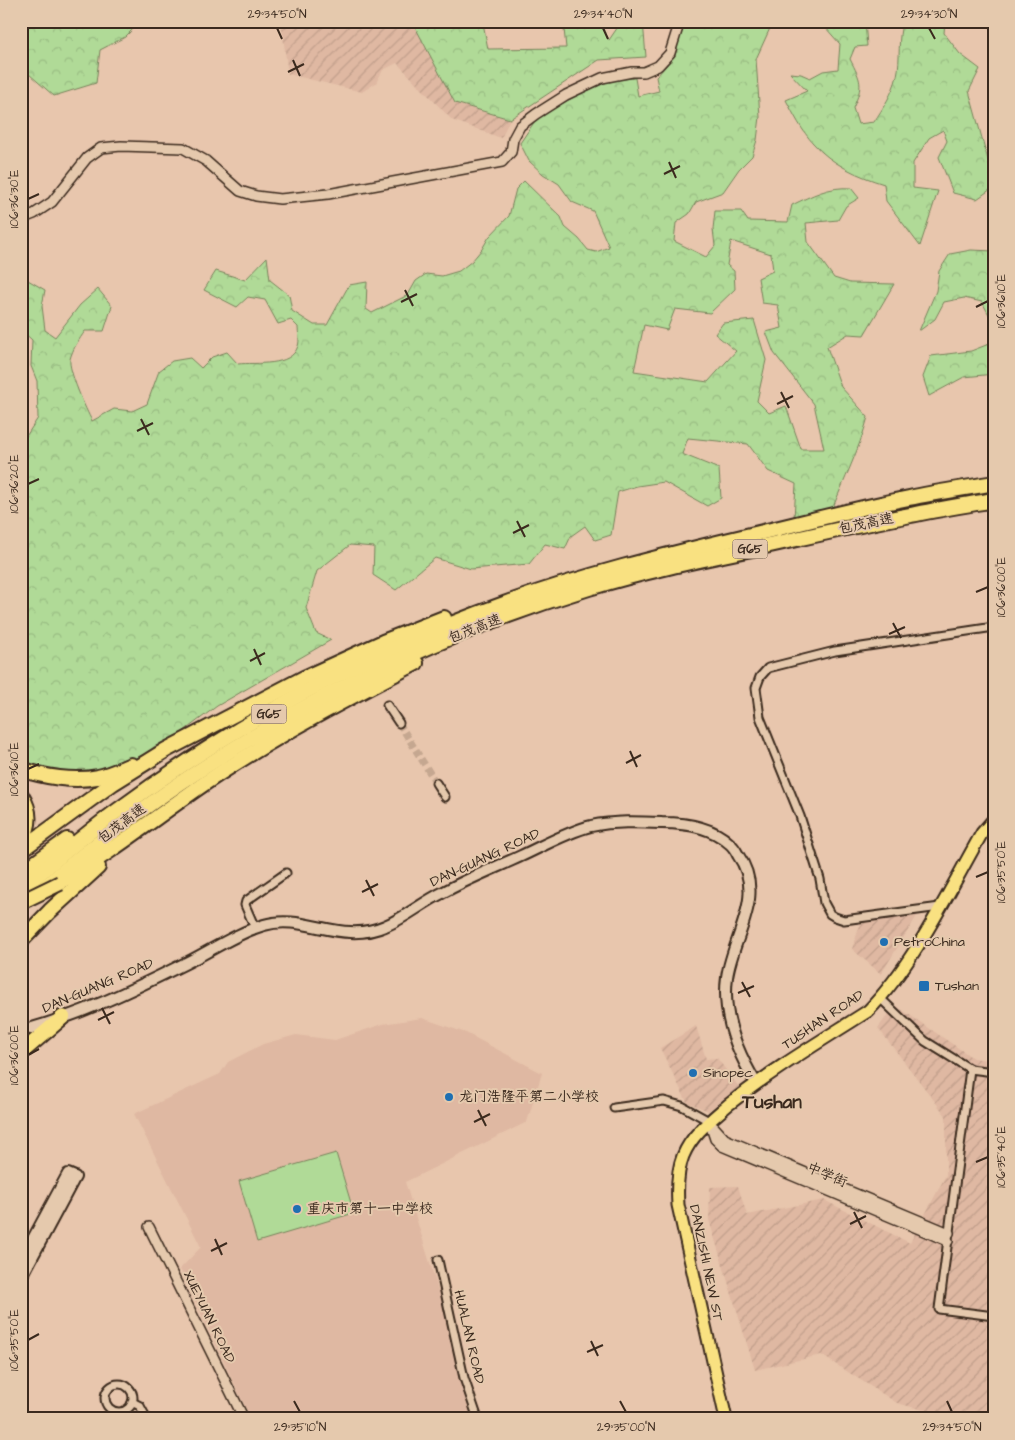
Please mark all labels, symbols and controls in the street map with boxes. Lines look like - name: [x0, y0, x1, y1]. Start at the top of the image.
- text: 29°34'50"N: [248, 6, 307, 23]
- text: 29°34'40"N: [574, 6, 633, 23]
- text: 29°34'30"N: [901, 6, 958, 23]
- text: 106°36'30"E: [6, 170, 23, 228]
- text: 106°36'10"E: [993, 274, 1010, 328]
- text: 106°36'20"E: [6, 454, 23, 514]
- street label: 包茂高速: [837, 508, 895, 540]
- road number: G65: [732, 540, 768, 558]
- text: 106°36'00"E: [993, 557, 1010, 617]
- street label: 包茂高速: [445, 609, 505, 649]
- road number: G65: [252, 704, 286, 724]
- text: 106°36'10"E: [6, 742, 23, 796]
- street label: 包茂高速: [94, 799, 150, 849]
- street label: DAN-GUANG ROAD: [427, 824, 543, 892]
- text: 106°35'50"E: [993, 841, 1010, 903]
- place label: PetroChina: [894, 932, 965, 952]
- marker: PetroChina: [878, 936, 890, 948]
- street label: DAN-GUANG ROAD: [39, 954, 157, 1018]
- place label: Tushan: [935, 976, 979, 996]
- marker: Tushan: [917, 979, 931, 993]
- street label: TUSHAN ROAD: [778, 985, 868, 1055]
- text: 106°36'00"E: [6, 1025, 23, 1085]
- place label: Sinopec: [703, 1063, 753, 1083]
- marker: Sinopec: [687, 1067, 699, 1079]
- place label: 龙门浩隆平第二小学校: [459, 1087, 599, 1107]
- district label: Tushan: [741, 1089, 802, 1116]
- marker: 龙门浩隆平第二小学校: [443, 1091, 455, 1103]
- text: 106°35'40"E: [993, 1126, 1010, 1188]
- street label: 中学街: [804, 1158, 850, 1192]
- place label: 重庆市第十一中学校: [307, 1199, 433, 1219]
- marker: 重庆市第十一中学校: [291, 1203, 303, 1215]
- street label: DANZISHI NEW ST: [684, 1203, 728, 1323]
- street label: XUEYUAN ROAD: [178, 1267, 240, 1367]
- street label: HUALAN ROAD: [448, 1288, 490, 1386]
- text: 106°35'50"E: [6, 1309, 23, 1371]
- text: 29°35'10"N: [274, 1419, 327, 1436]
- text: 29°35'00"N: [597, 1419, 656, 1436]
- text: 29°34'50"N: [923, 1419, 982, 1436]

